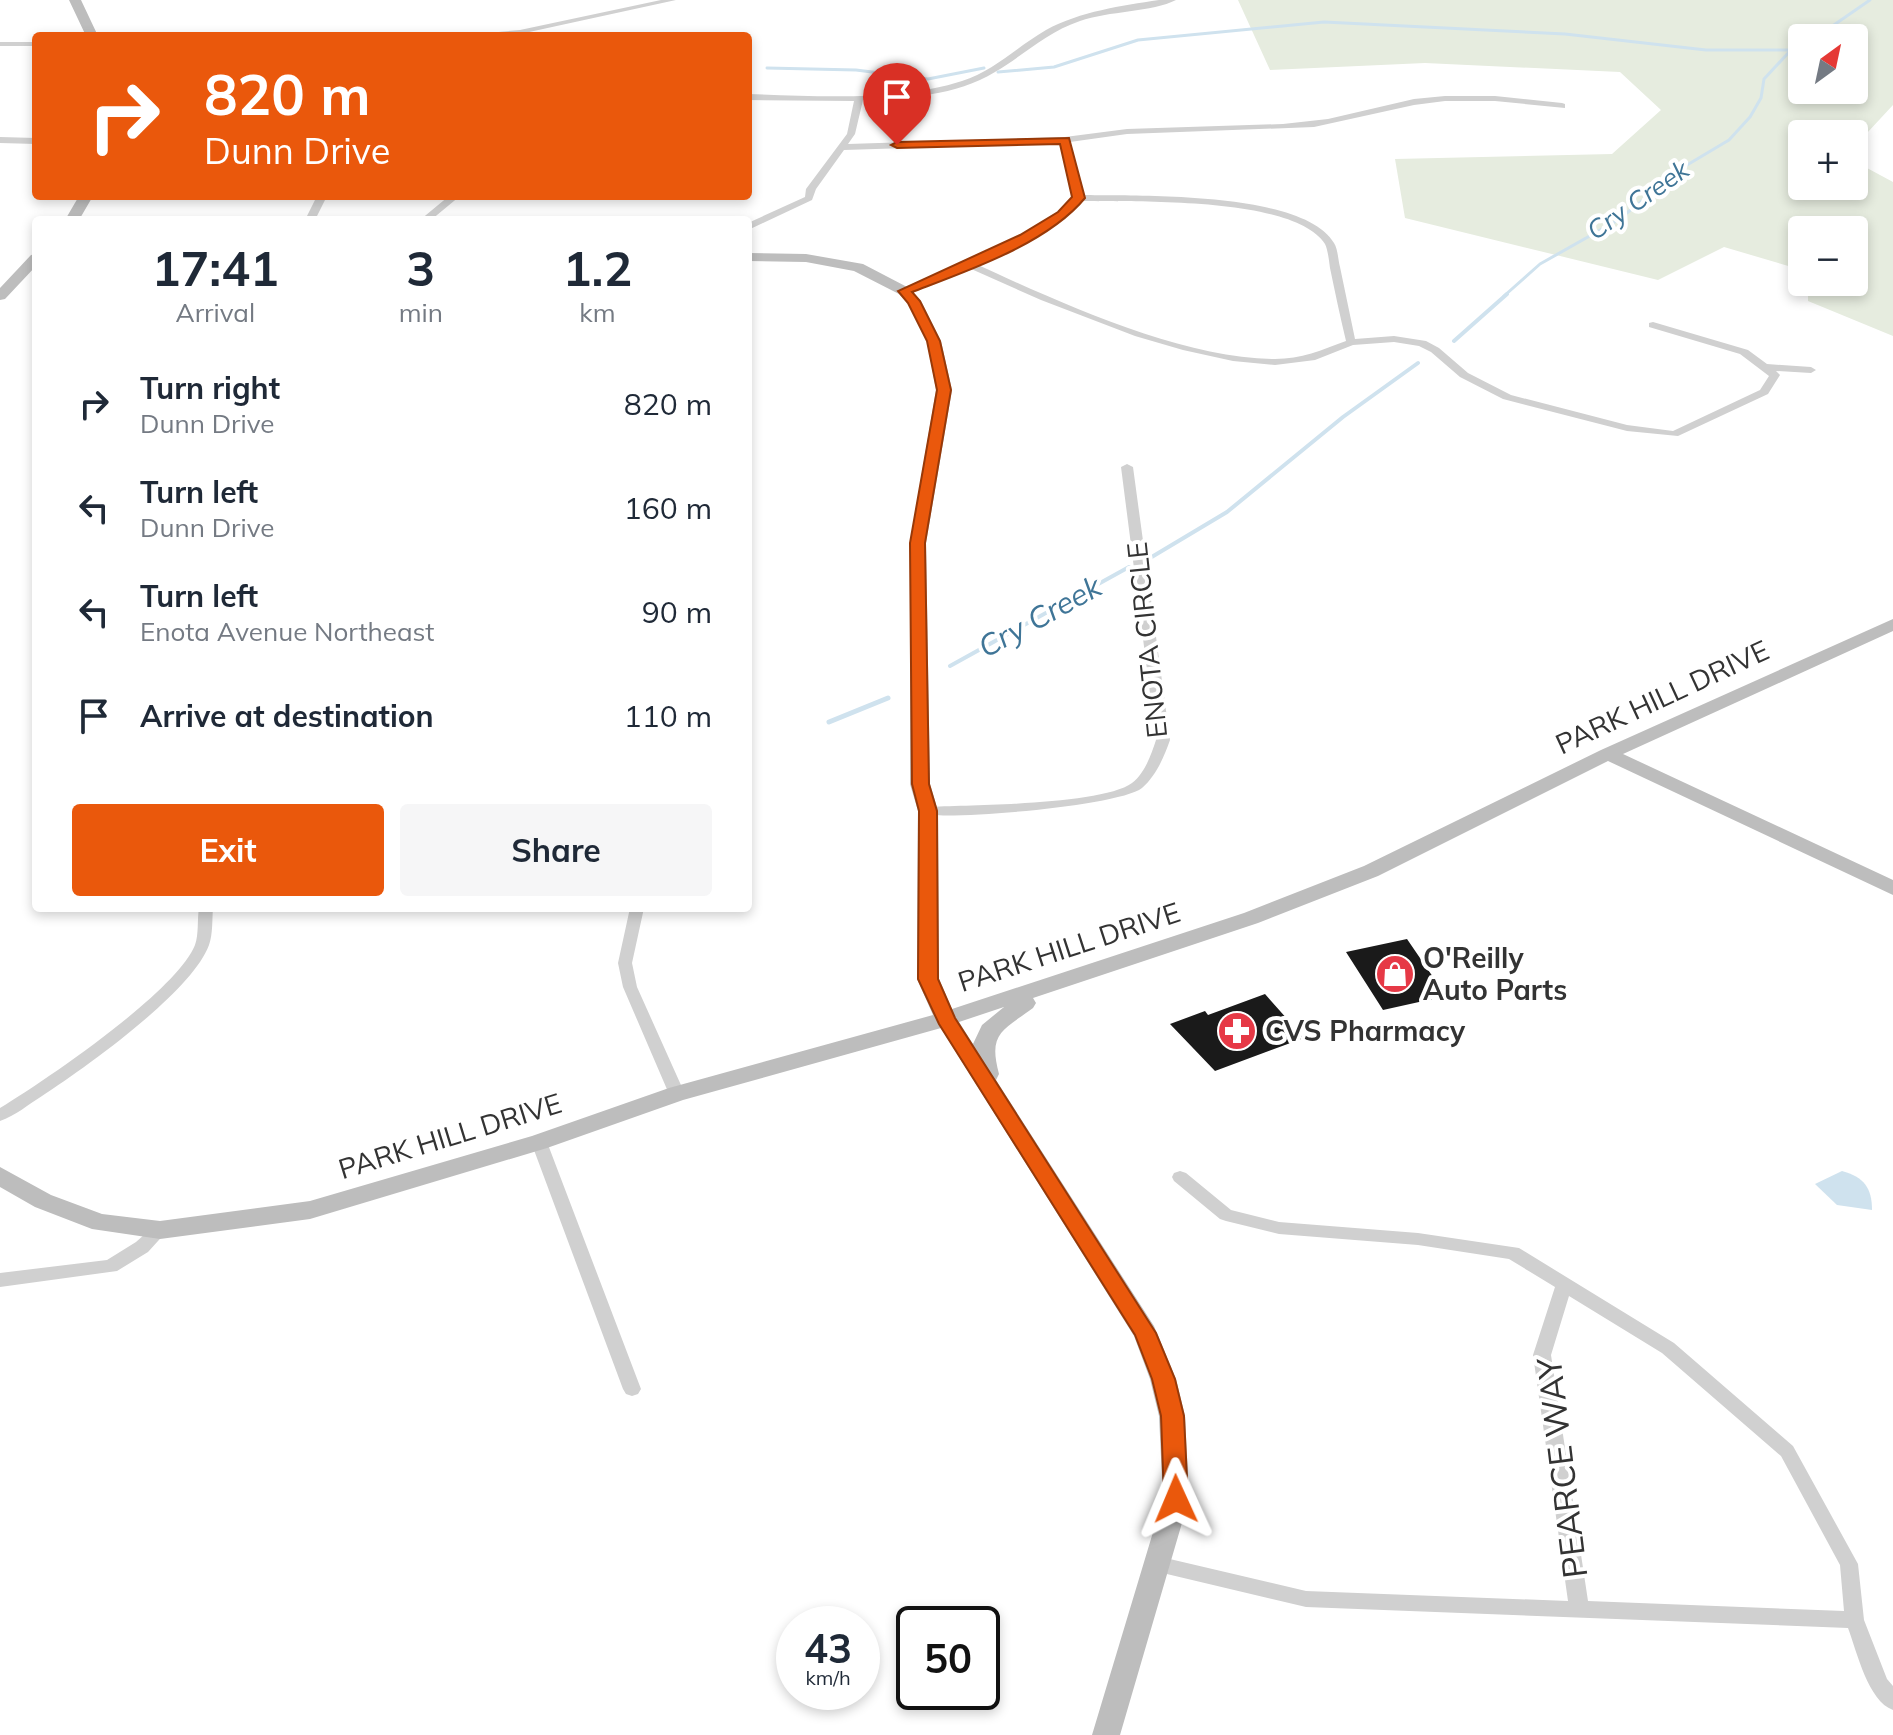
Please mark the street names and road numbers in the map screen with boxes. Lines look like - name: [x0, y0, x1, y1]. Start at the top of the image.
- street label: ENOTA CIRCLE: [1119, 540, 1174, 740]
- street label: PARK HILL DRIVE: [1550, 632, 1774, 761]
- street label: PARK HILL DRIVE: [953, 894, 1184, 999]
- street label: PARK HILL DRIVE: [334, 1085, 566, 1186]
- street label: PEARCE WAY: [1527, 1354, 1596, 1581]

